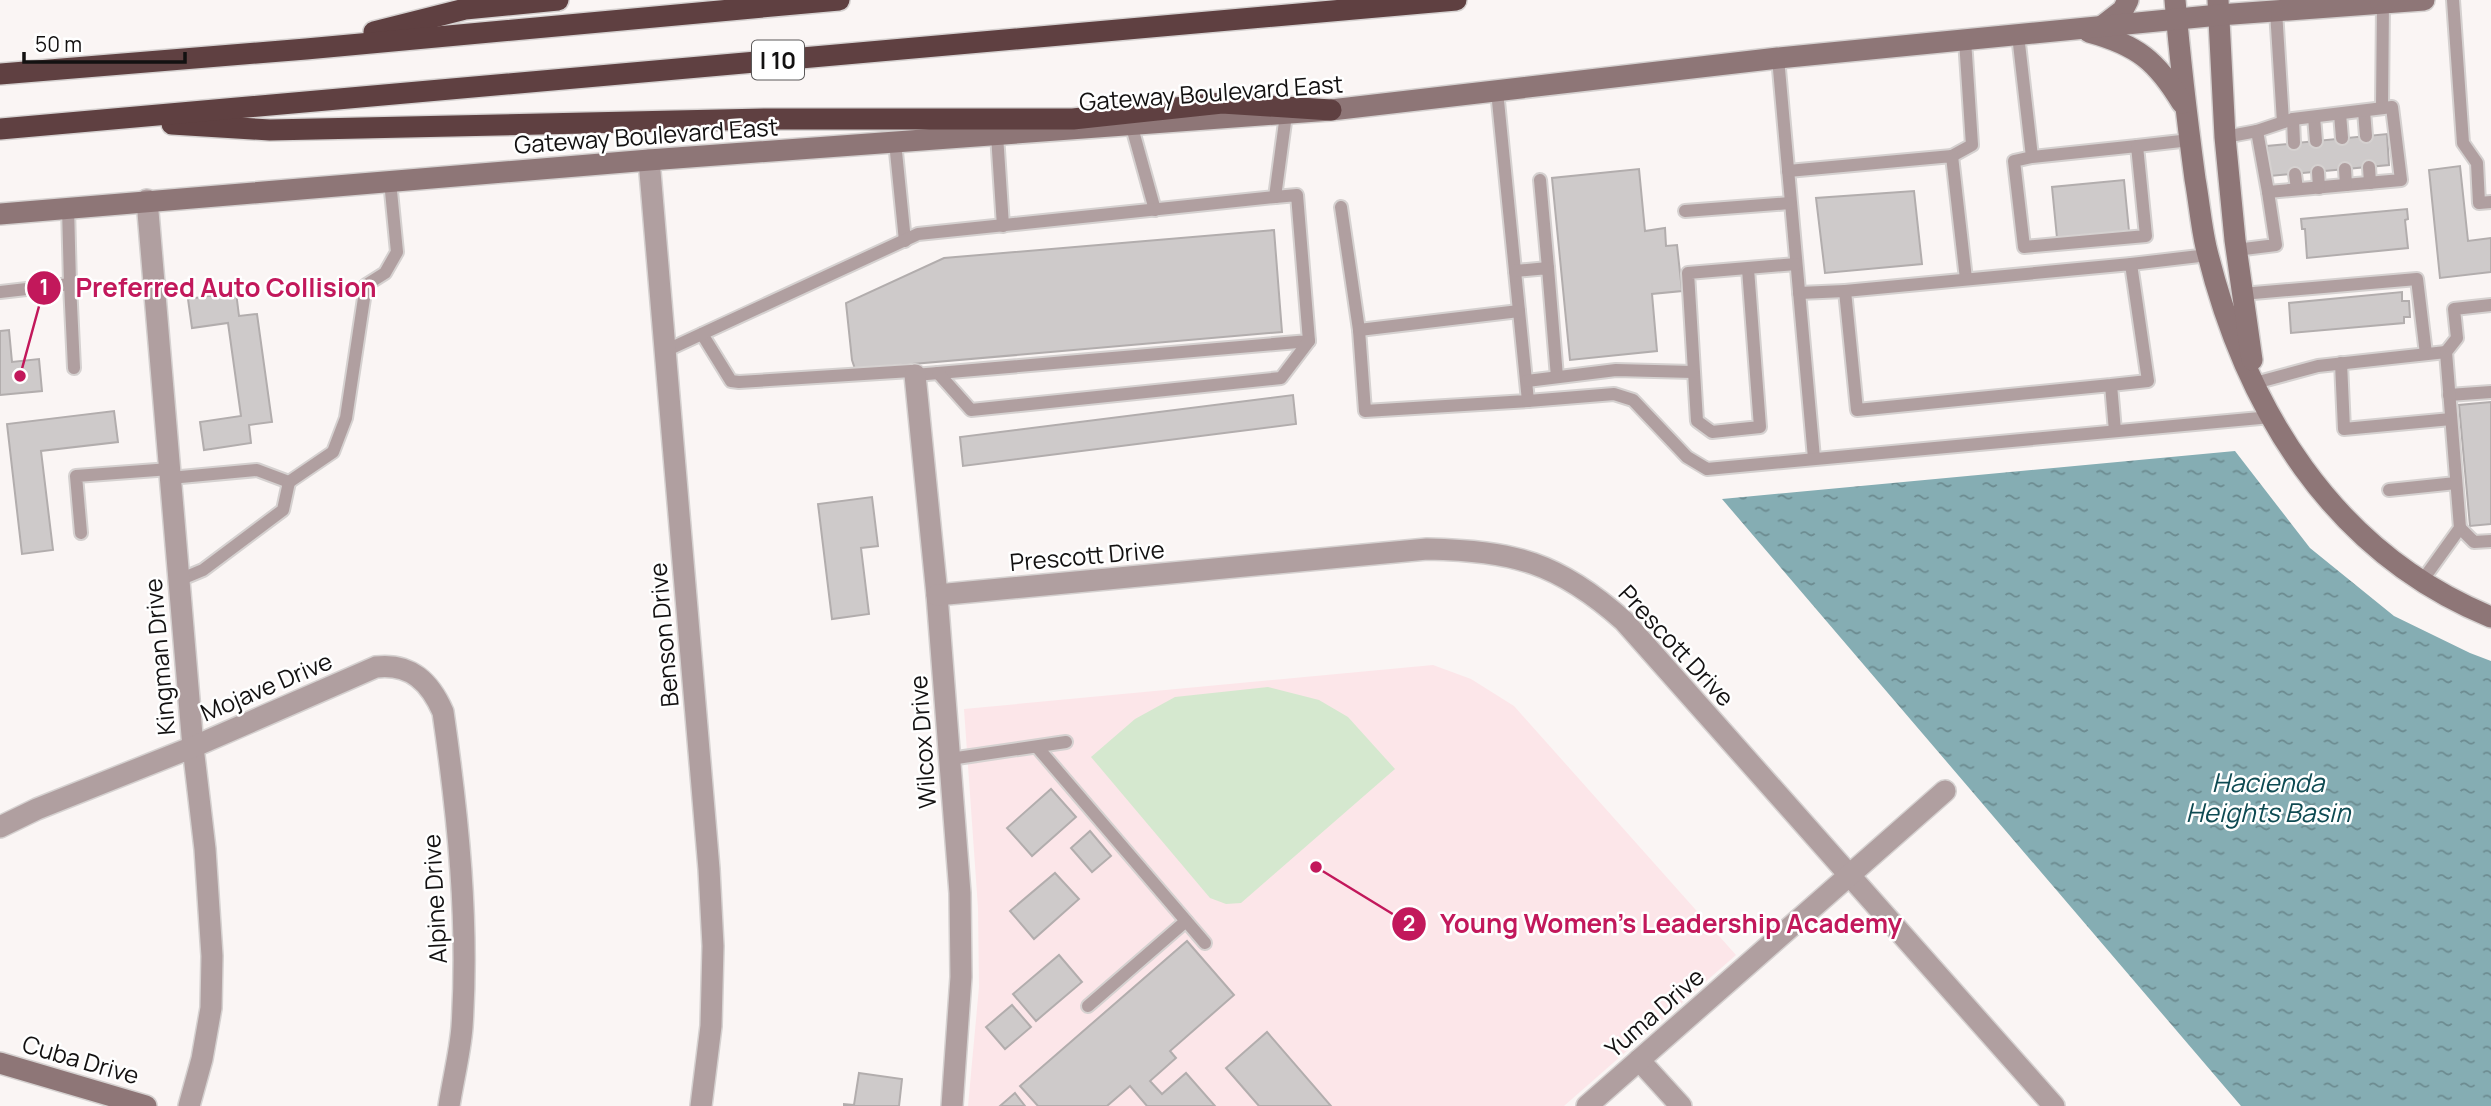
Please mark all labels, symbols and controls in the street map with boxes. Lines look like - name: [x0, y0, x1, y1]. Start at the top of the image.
- scale bar: [24, 21, 186, 65]
- text: 50 m: [35, 30, 82, 58]
- road number: I 10: [752, 40, 804, 80]
- street label: Gateway Boulevard East: [1078, 66, 1344, 118]
- street label: Gateway Boulevard East: [513, 109, 779, 161]
- callout: Preferred Auto Collision: [26, 264, 390, 311]
- text: Preferred Auto Collision: [75, 269, 377, 305]
- text: 1: [39, 273, 49, 301]
- street label: Prescott Drive: [1008, 532, 1166, 578]
- street label: Benson Drive: [640, 562, 686, 708]
- street label: Kingman Drive: [136, 577, 182, 737]
- street label: Prescott Drive: [1612, 577, 1742, 713]
- street label: Mojave Drive: [195, 643, 337, 729]
- street label: Wilcox Drive: [901, 674, 943, 810]
- water label: Hacienda Heights Basin: [2186, 764, 2352, 830]
- street label: Alpine Drive: [414, 833, 454, 965]
- callout: Young Women's Leadership Academy: [1391, 901, 1916, 948]
- text: Young Women's Leadership Academy: [1440, 905, 1903, 941]
- text: 2: [1403, 909, 1415, 937]
- street label: Yuma Drive: [1597, 960, 1711, 1064]
- street label: Cuba Drive: [19, 1027, 143, 1091]

